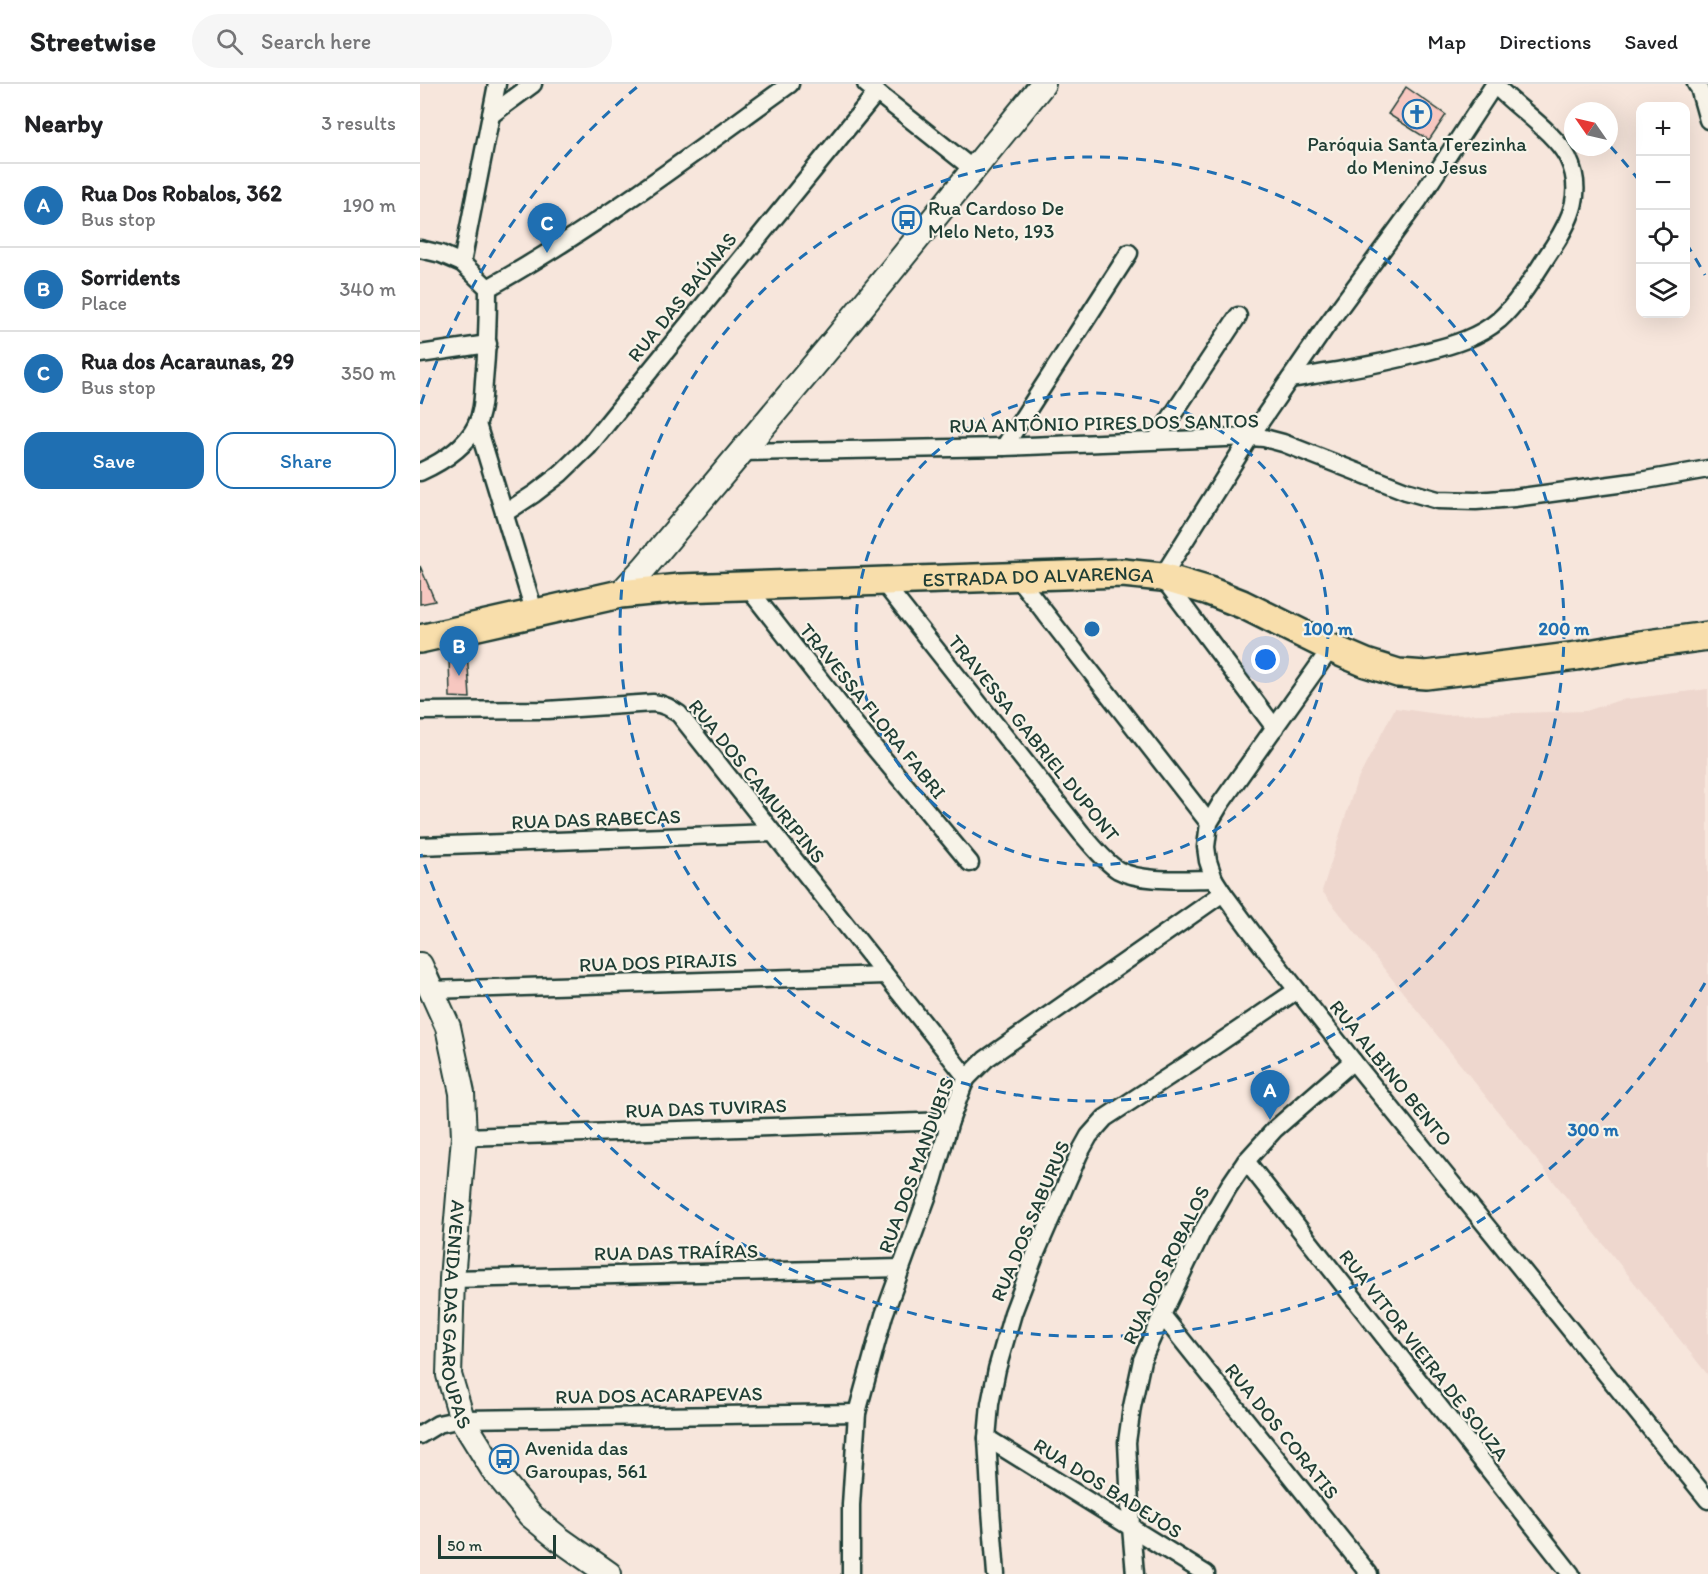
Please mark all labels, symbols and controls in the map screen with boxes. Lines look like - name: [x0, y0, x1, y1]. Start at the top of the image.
- search box: [192, 14, 612, 68]
- text: Streetwise: [30, 24, 156, 58]
- icon: search: [213, 25, 246, 58]
- text: Search here: [261, 28, 371, 55]
- text: Map: [1428, 29, 1466, 54]
- text: Directions: [1499, 29, 1591, 54]
- text: Saved: [1624, 29, 1678, 54]
- church icon: Paróquia Santa Terezinha do Menino Jesus: [1401, 98, 1433, 130]
- north arrow: [1564, 102, 1618, 156]
- map controls: [1636, 102, 1690, 318]
- button: +: [1636, 102, 1690, 156]
- text: Nearby: [24, 107, 103, 139]
- text: 3 results: [321, 111, 396, 135]
- place label: Paróquia Santa Terezinha do Menino Jesus: [1307, 132, 1527, 179]
- button: −: [1636, 156, 1690, 210]
- text: Rua Dos Robalos, 362: [81, 180, 282, 207]
- text: A: [37, 193, 50, 217]
- text: 190 m: [343, 193, 396, 217]
- place label: Rua Cardoso De Melo Neto, 193: [928, 196, 1064, 243]
- pin: C: [528, 204, 566, 253]
- bus stop icon: Rua Cardoso De Melo Neto, 193: [891, 204, 923, 236]
- text: Bus stop: [81, 207, 156, 231]
- button: locate: [1636, 210, 1690, 264]
- street label: RUA DAS BAÚNAS: [622, 227, 742, 367]
- text: Sorridents: [81, 264, 180, 291]
- button: layers: [1636, 264, 1690, 318]
- text: B: [37, 277, 50, 301]
- text: 340 m: [339, 277, 396, 301]
- text: Place: [81, 291, 127, 315]
- text: Rua dos Acaraunas, 29: [81, 348, 294, 375]
- text: C: [37, 361, 50, 385]
- text: 350 m: [341, 361, 396, 385]
- text: Bus stop: [81, 375, 156, 399]
- street label: RUA ANTÔNIO PIRES DOS SANTOS: [949, 408, 1259, 438]
- button: Save: [24, 432, 204, 489]
- button: Share: [216, 432, 396, 489]
- street label: ESTRADA DO ALVARENGA: [922, 561, 1156, 592]
- street label: TRAVESSA FLORA FABRI: [795, 618, 951, 804]
- text: 100 m: [1303, 618, 1354, 640]
- text: 200 m: [1539, 618, 1590, 640]
- centre of rings: [1082, 619, 1102, 639]
- pin: B: [440, 626, 478, 676]
- street label: TRAVESSA GABRIEL DUPONT: [943, 630, 1125, 846]
- your location: [1251, 645, 1280, 674]
- street label: RUA DOS CAMURIPINS: [683, 694, 831, 868]
- street label: RUA DAS RABECAS: [511, 804, 681, 834]
- street label: RUA DOS PIRAJIS: [579, 947, 737, 977]
- street label: RUA ALBINO BENTO: [1325, 995, 1457, 1151]
- pin: A: [1250, 1070, 1290, 1120]
- street label: RUA DOS MANDUBIS: [873, 1074, 959, 1256]
- street label: RUA DAS TUVIRAS: [625, 1093, 787, 1123]
- text: 300 m: [1567, 1119, 1619, 1141]
- street label: RUA DOS SABURUS: [985, 1137, 1075, 1305]
- street label: RUA DOS ROBALOS: [1117, 1182, 1215, 1348]
- street label: AVENIDA DAS GAROUPAS: [437, 1199, 477, 1433]
- street label: RUA DAS TRAÍRAS: [594, 1239, 758, 1265]
- street label: RUA VITOR VIEIRA DE SOUZA: [1334, 1245, 1514, 1466]
- street label: RUA DOS CORATIS: [1220, 1358, 1344, 1504]
- street label: RUA DOS ACARAPEVAS: [555, 1381, 763, 1409]
- street label: RUA DOS BADEJOS: [1029, 1433, 1187, 1543]
- place label: Avenida das Garoupas, 561: [525, 1436, 647, 1483]
- bus stop icon: Avenida das Garoupas, 561: [488, 1443, 520, 1475]
- scale bar: [438, 1532, 556, 1560]
- text: 50 m: [447, 1536, 482, 1555]

